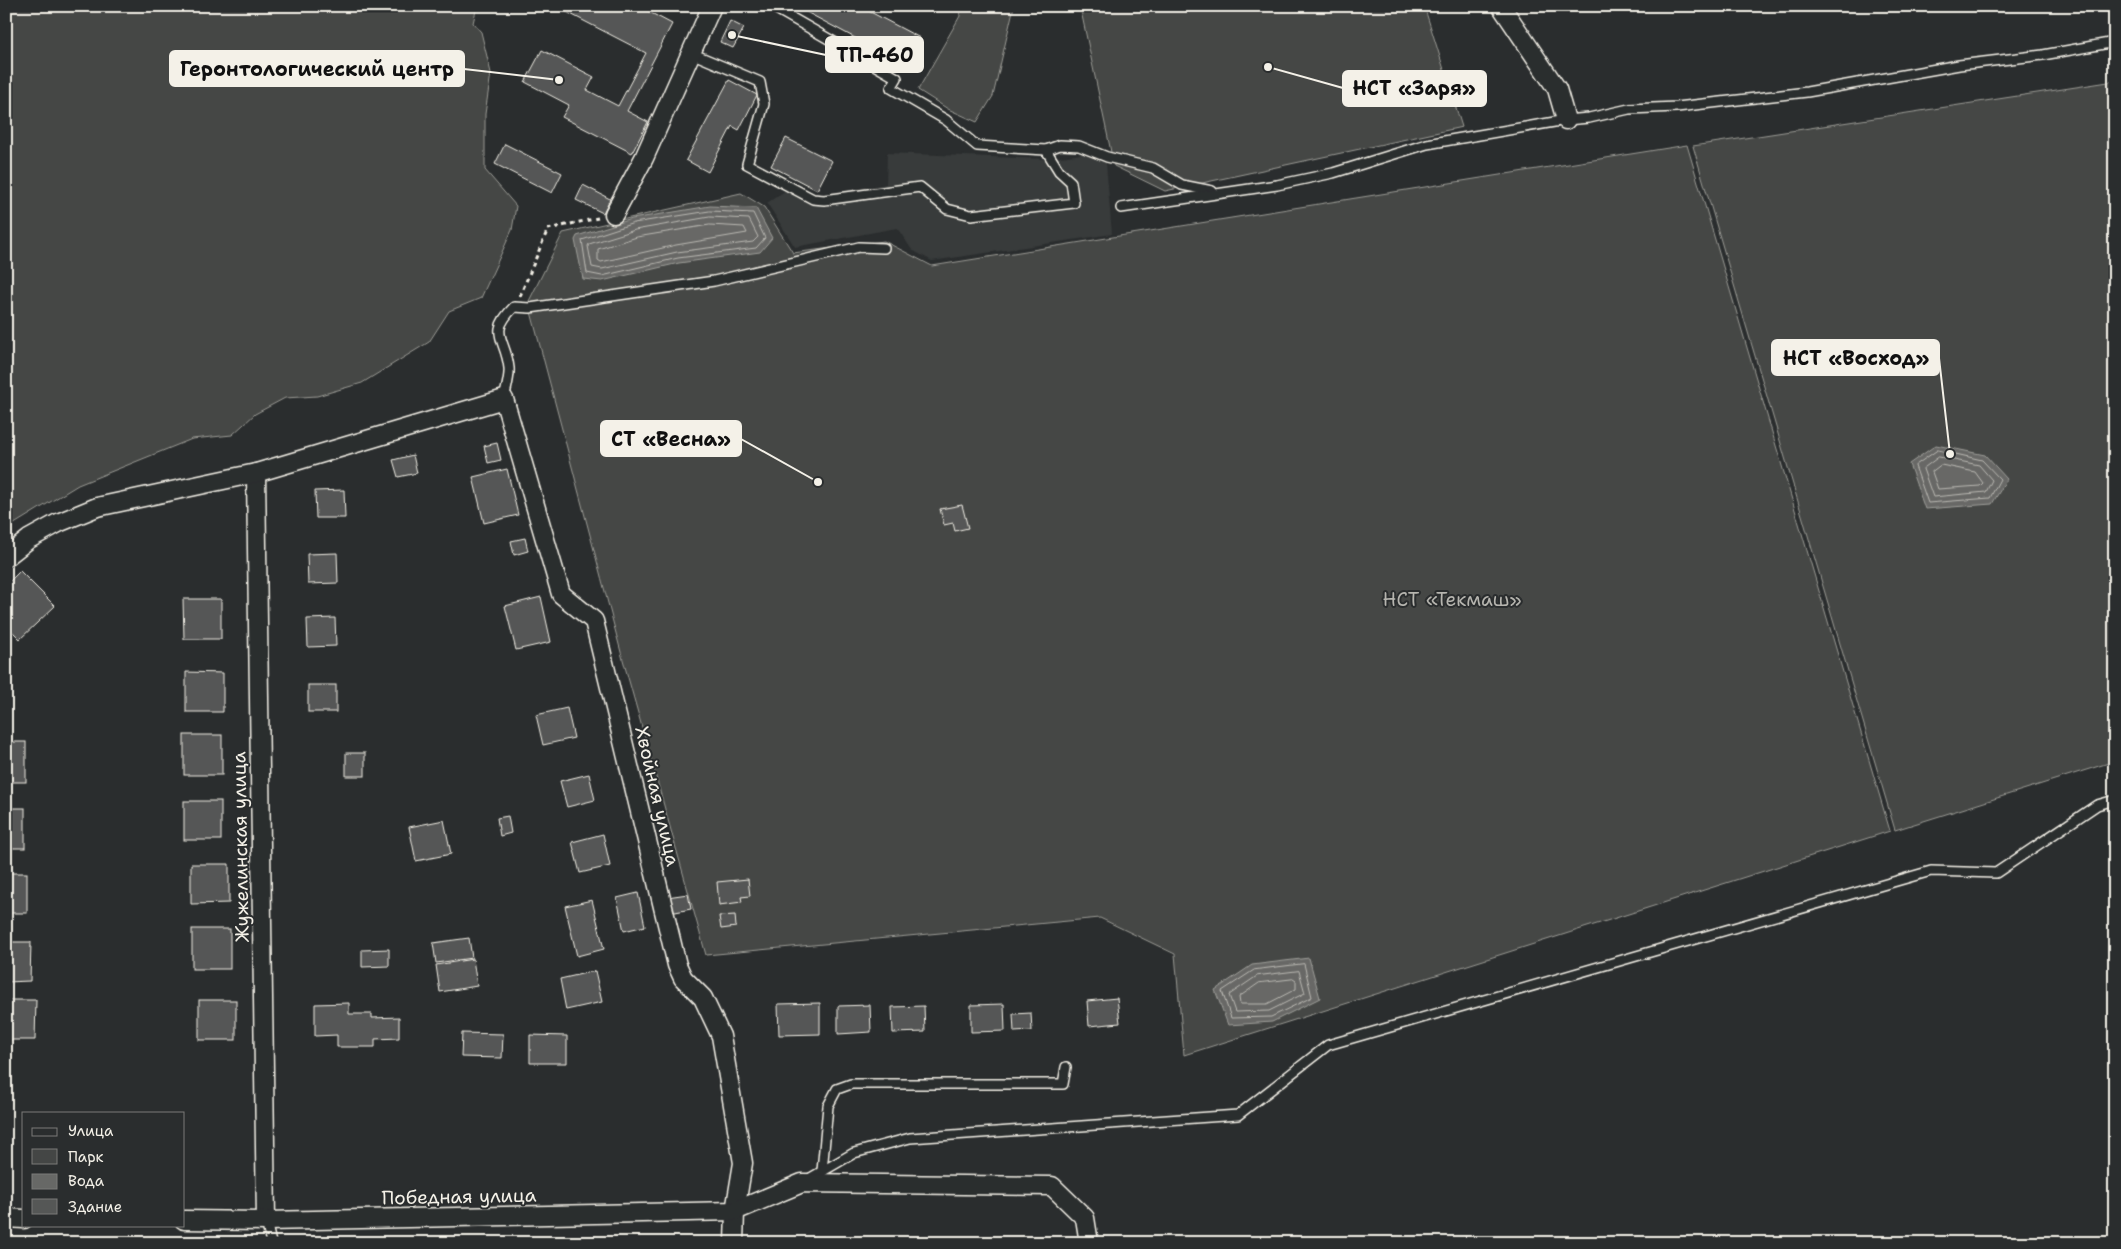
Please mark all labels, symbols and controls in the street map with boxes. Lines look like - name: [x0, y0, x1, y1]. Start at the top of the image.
- callout: ТП-460: [826, 37, 923, 72]
- text: ТП-460: [836, 42, 914, 68]
- callout: Геронтологический центр: [170, 51, 464, 86]
- text: Геронтологический центр: [180, 56, 454, 82]
- callout: НСТ «Заря»: [1343, 71, 1486, 106]
- text: НСТ «Заря»: [1352, 75, 1476, 101]
- callout: НСТ «Восход»: [1772, 340, 1939, 375]
- text: НСТ «Восход»: [1783, 345, 1929, 371]
- callout: СТ «Весна»: [601, 421, 741, 456]
- text: СТ «Весна»: [611, 426, 731, 452]
- park label: НСТ «Текмаш»: [1383, 587, 1521, 612]
- street label: Хвойная улица: [629, 724, 686, 869]
- street label: Жужелинская улица: [226, 751, 255, 943]
- legend: [22, 1112, 185, 1226]
- text: Улица: [68, 1121, 114, 1141]
- text: Парк: [68, 1147, 104, 1167]
- text: Вода: [68, 1171, 105, 1191]
- street label: Победная улица: [381, 1183, 537, 1210]
- text: Здание: [68, 1197, 122, 1217]

